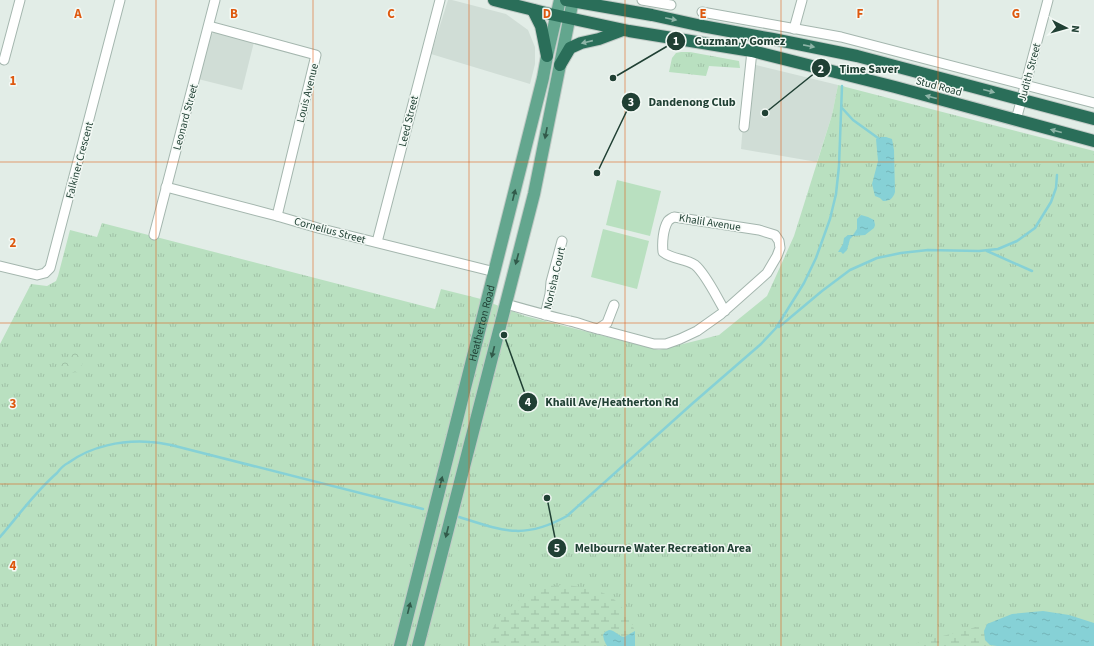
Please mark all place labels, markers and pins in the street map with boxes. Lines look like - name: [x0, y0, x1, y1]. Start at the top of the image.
- callout: Guzman y Gomez: [666, 29, 793, 53]
- callout: Time Saver: [811, 56, 906, 80]
- callout: Dandenong Club: [621, 90, 744, 114]
- callout: Khalil Ave/Heatherton Rd: [518, 390, 687, 414]
- callout: Melbourne Water Recreation Area: [547, 536, 760, 560]

